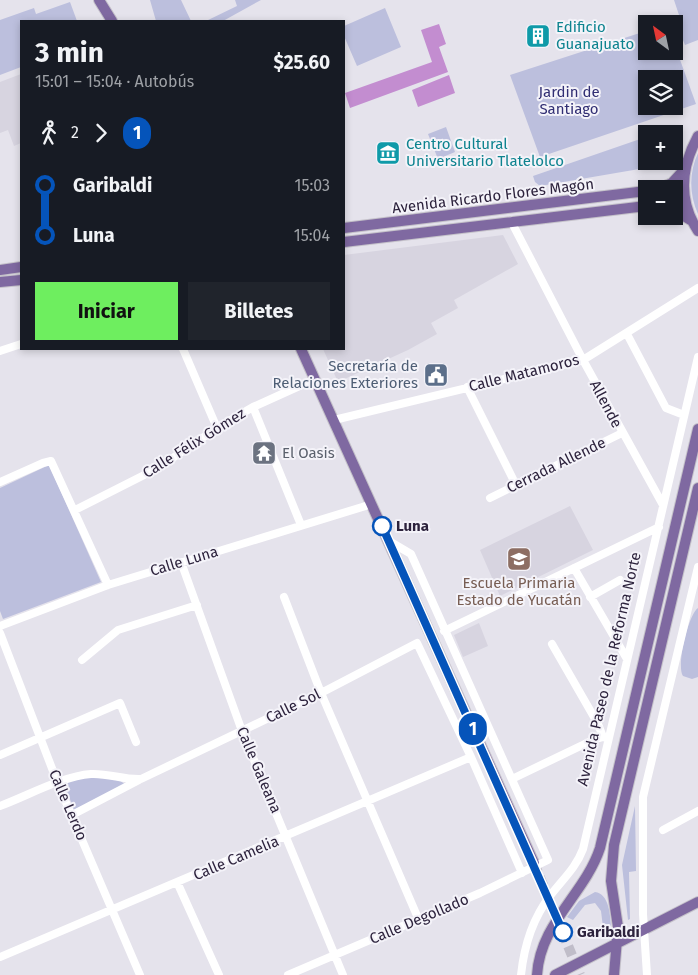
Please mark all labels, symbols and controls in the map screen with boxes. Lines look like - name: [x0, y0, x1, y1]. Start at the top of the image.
- north arrow: [638, 15, 682, 60]
- map controls: [638, 15, 683, 225]
- place label: Edificio Guanajuato: [556, 18, 634, 53]
- building icon: Edificio Guanajuato: [525, 23, 551, 49]
- text: 3 min: [35, 36, 104, 69]
- text: $25.60: [274, 51, 330, 74]
- button: layers: [638, 70, 683, 115]
- text: 15:01 – 15:04 · Autobús: [35, 72, 194, 91]
- park label: Jardin de Santiago: [538, 83, 600, 118]
- icon: walk: [35, 119, 63, 147]
- icon: forward: [87, 119, 115, 147]
- text: 1: [133, 122, 141, 144]
- text: 2: [71, 123, 79, 142]
- button: +: [638, 125, 683, 170]
- place label: Centro Cultural Universitario Tlatelolco: [406, 135, 564, 170]
- museum icon: Centro Cultural Universitario Tlatelolco: [375, 140, 401, 166]
- text: Garibaldi: [73, 174, 152, 197]
- street label: Avenida Ricardo Flores Magón: [391, 175, 595, 217]
- text: 15:03: [294, 176, 330, 195]
- button: −: [638, 180, 683, 225]
- text: Luna: [73, 224, 115, 247]
- text: 15:04: [294, 226, 330, 245]
- button: Iniciar: [35, 282, 178, 340]
- button: Billetes: [188, 282, 330, 340]
- street label: Calle Matamoros: [467, 351, 581, 395]
- place label: Secretaría de Relaciones Exteriores: [272, 357, 418, 392]
- public building icon: Secretaría de Relaciones Exteriores: [423, 362, 449, 388]
- street label: Allende: [586, 377, 626, 431]
- street label: Calle Félix Gómez: [139, 404, 249, 482]
- street label: Cerrada Allende: [504, 433, 608, 497]
- temple icon: El Oasis: [251, 440, 277, 466]
- place label: El Oasis: [282, 444, 335, 462]
- marker: Luna: [372, 516, 392, 536]
- place label: Luna: [396, 517, 429, 535]
- street label: Calle Luna: [148, 542, 220, 580]
- school or university icon: Escuela Primaria Estado de Yucatán: [506, 546, 532, 572]
- street label: Avenida Paseo de la Reforma Norte: [573, 550, 645, 788]
- place label: Escuela Primaria Estado de Yucatán: [457, 574, 581, 609]
- street label: Calle Sol: [263, 685, 324, 727]
- line badge: 1: [457, 713, 489, 745]
- text: 1: [469, 718, 477, 740]
- street label: Calle Galeana: [233, 724, 285, 816]
- street label: Calle Lerdo: [45, 767, 91, 843]
- street label: Calle Camelia: [190, 832, 282, 884]
- street label: Calle Degollado: [367, 890, 471, 948]
- marker: Garibaldi: [553, 922, 573, 942]
- place label: Garibaldi: [577, 923, 640, 941]

